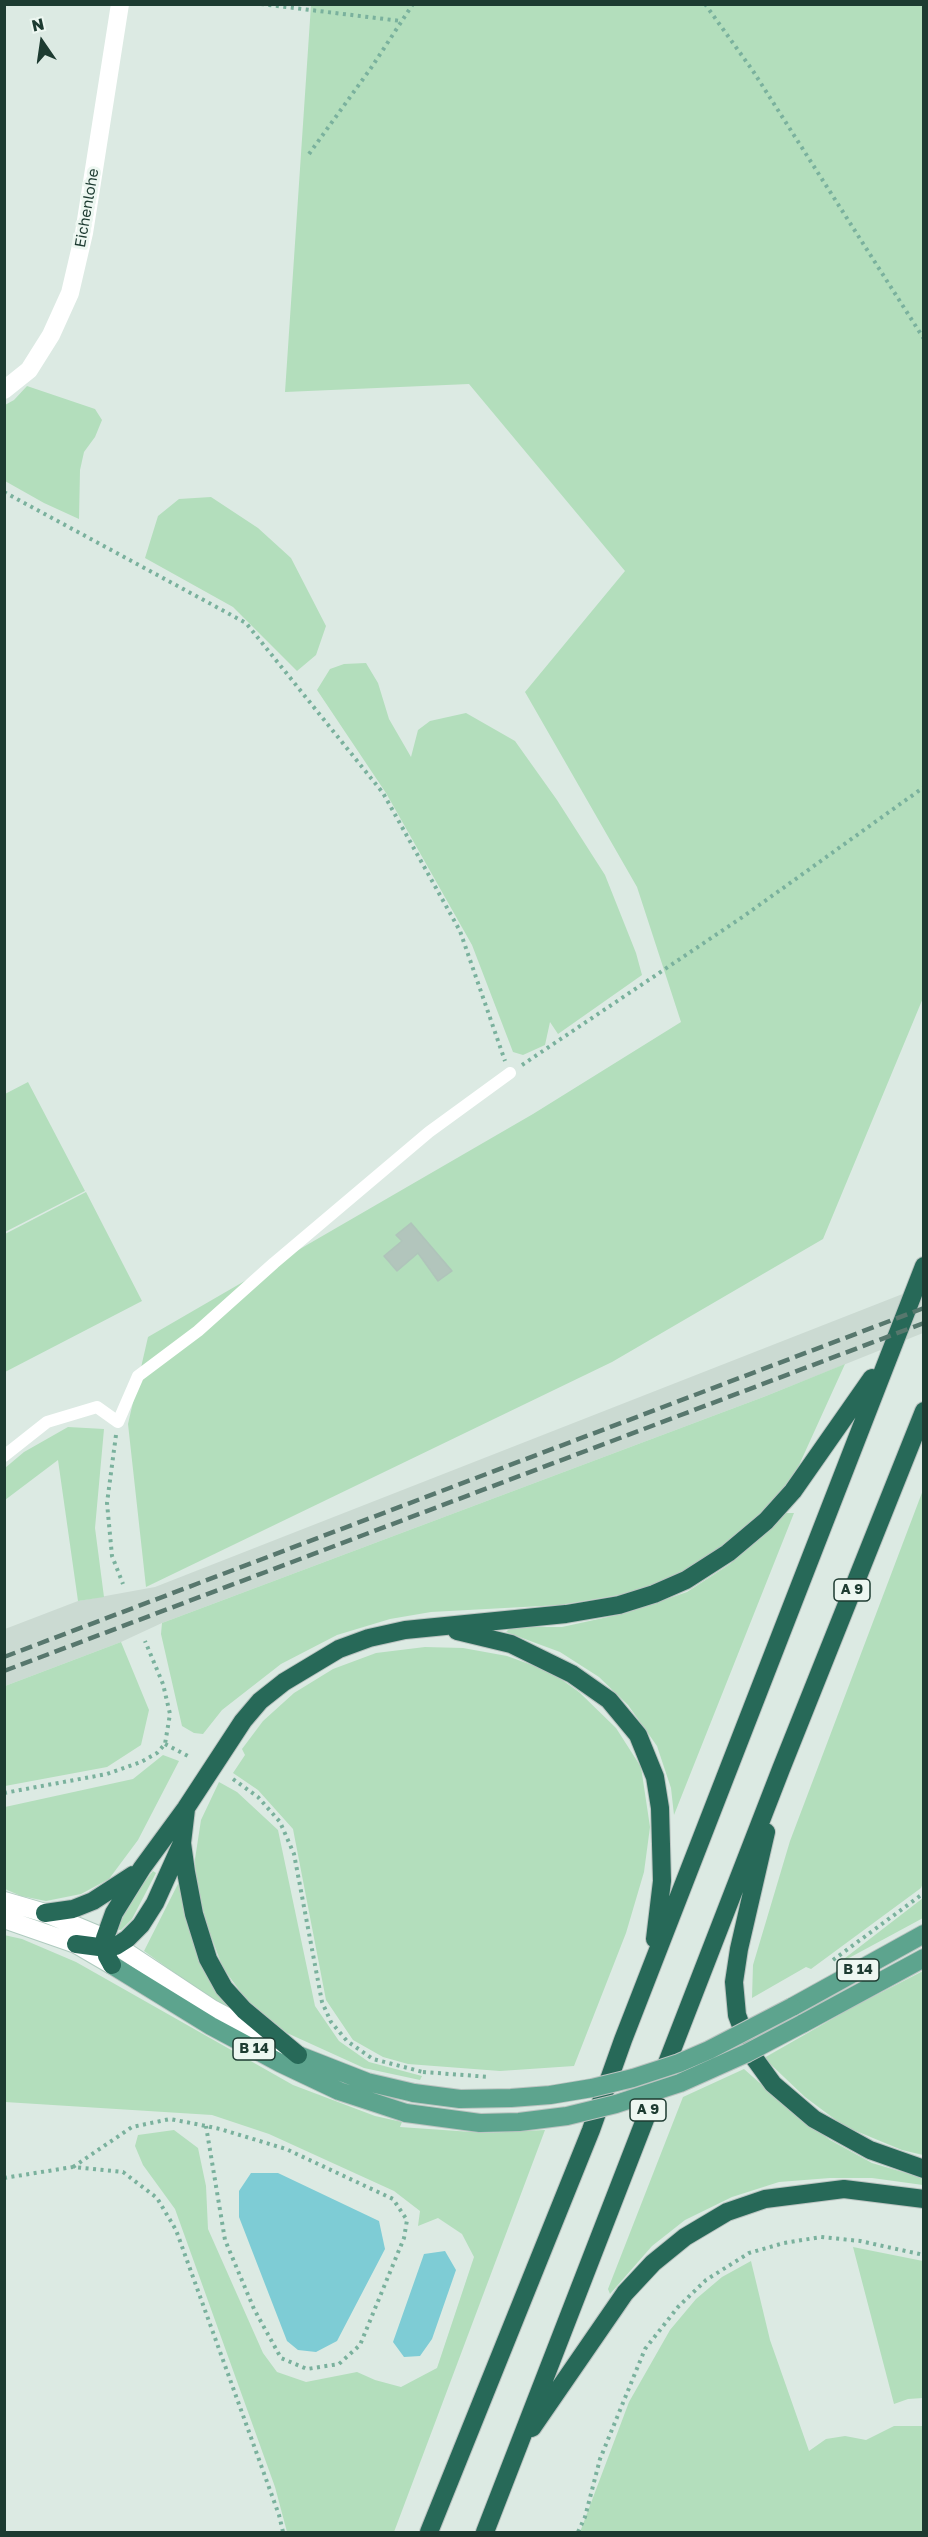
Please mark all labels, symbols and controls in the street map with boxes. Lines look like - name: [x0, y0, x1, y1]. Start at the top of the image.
- north arrow: [12, 12, 72, 72]
- text: N: [30, 13, 46, 36]
- street label: Eichenlohe: [71, 167, 103, 249]
- road number: A 9: [834, 1579, 870, 1601]
- road number: B 14: [837, 1959, 879, 1981]
- road number: B 14: [233, 2038, 275, 2060]
- road number: A 9: [630, 2099, 666, 2121]

